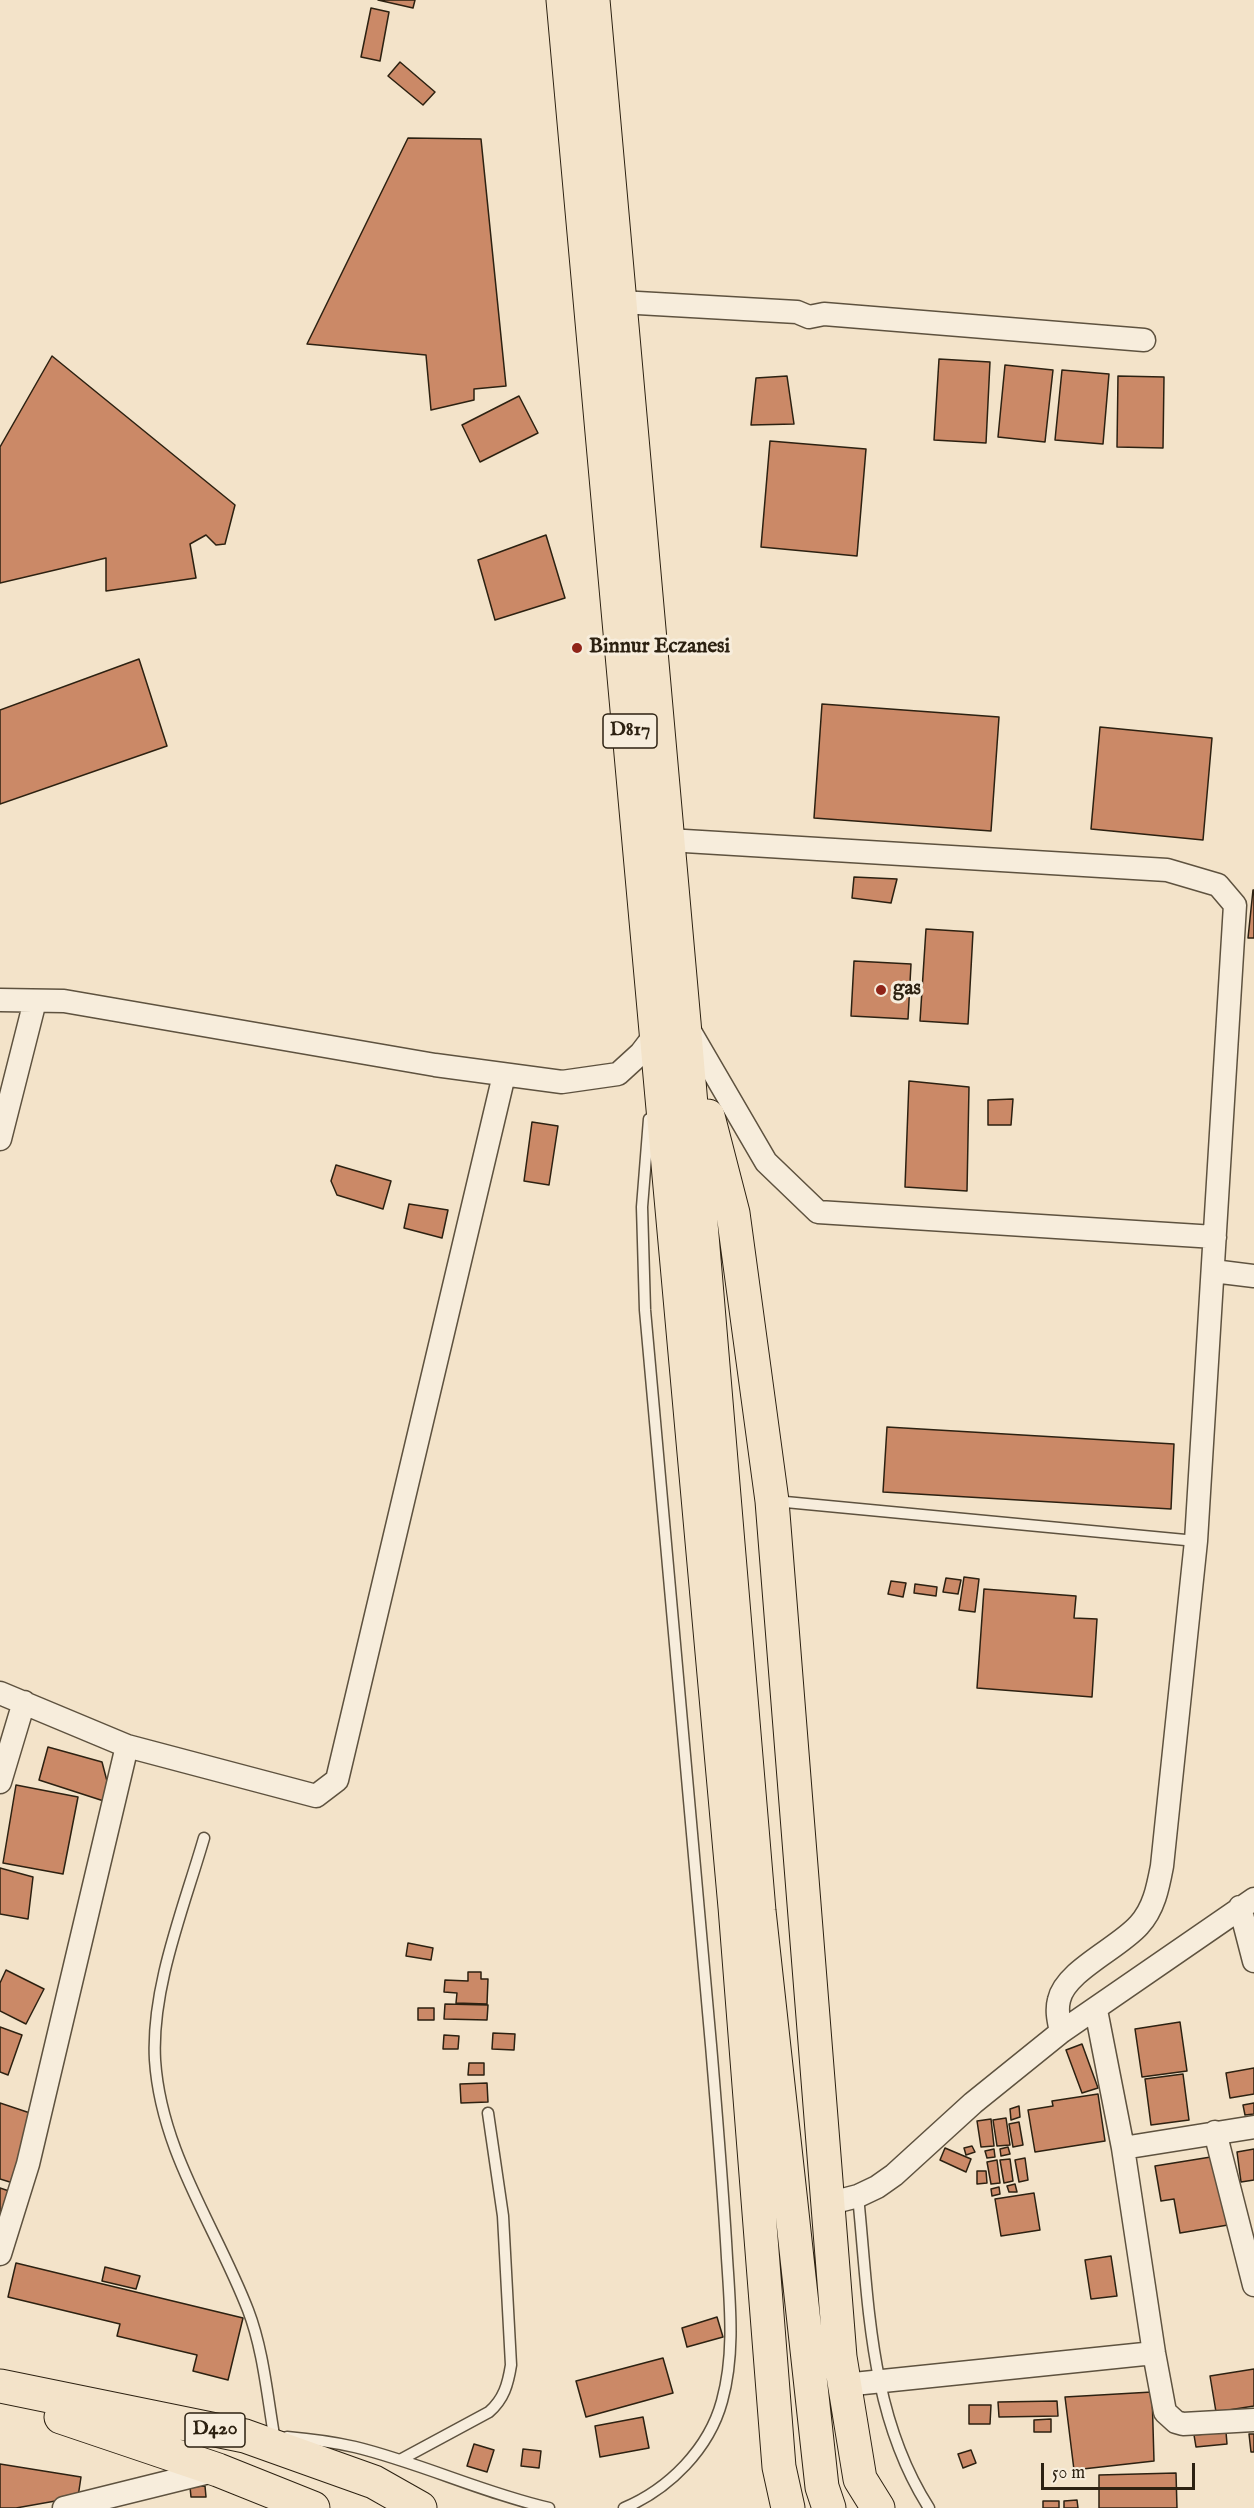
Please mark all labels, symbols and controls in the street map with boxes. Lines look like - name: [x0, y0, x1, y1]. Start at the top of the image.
- place label: Binnur Eczanesi: [589, 635, 730, 661]
- marker: Binnur Eczanesi: [570, 641, 584, 655]
- road number: D817: [603, 714, 657, 748]
- place label: gas: [893, 977, 921, 1003]
- marker: gas: [874, 983, 888, 997]
- road number: D420: [185, 2413, 245, 2447]
- scale bar: [1044, 2451, 1198, 2489]
- text: 50 m: [1052, 2462, 1085, 2485]

